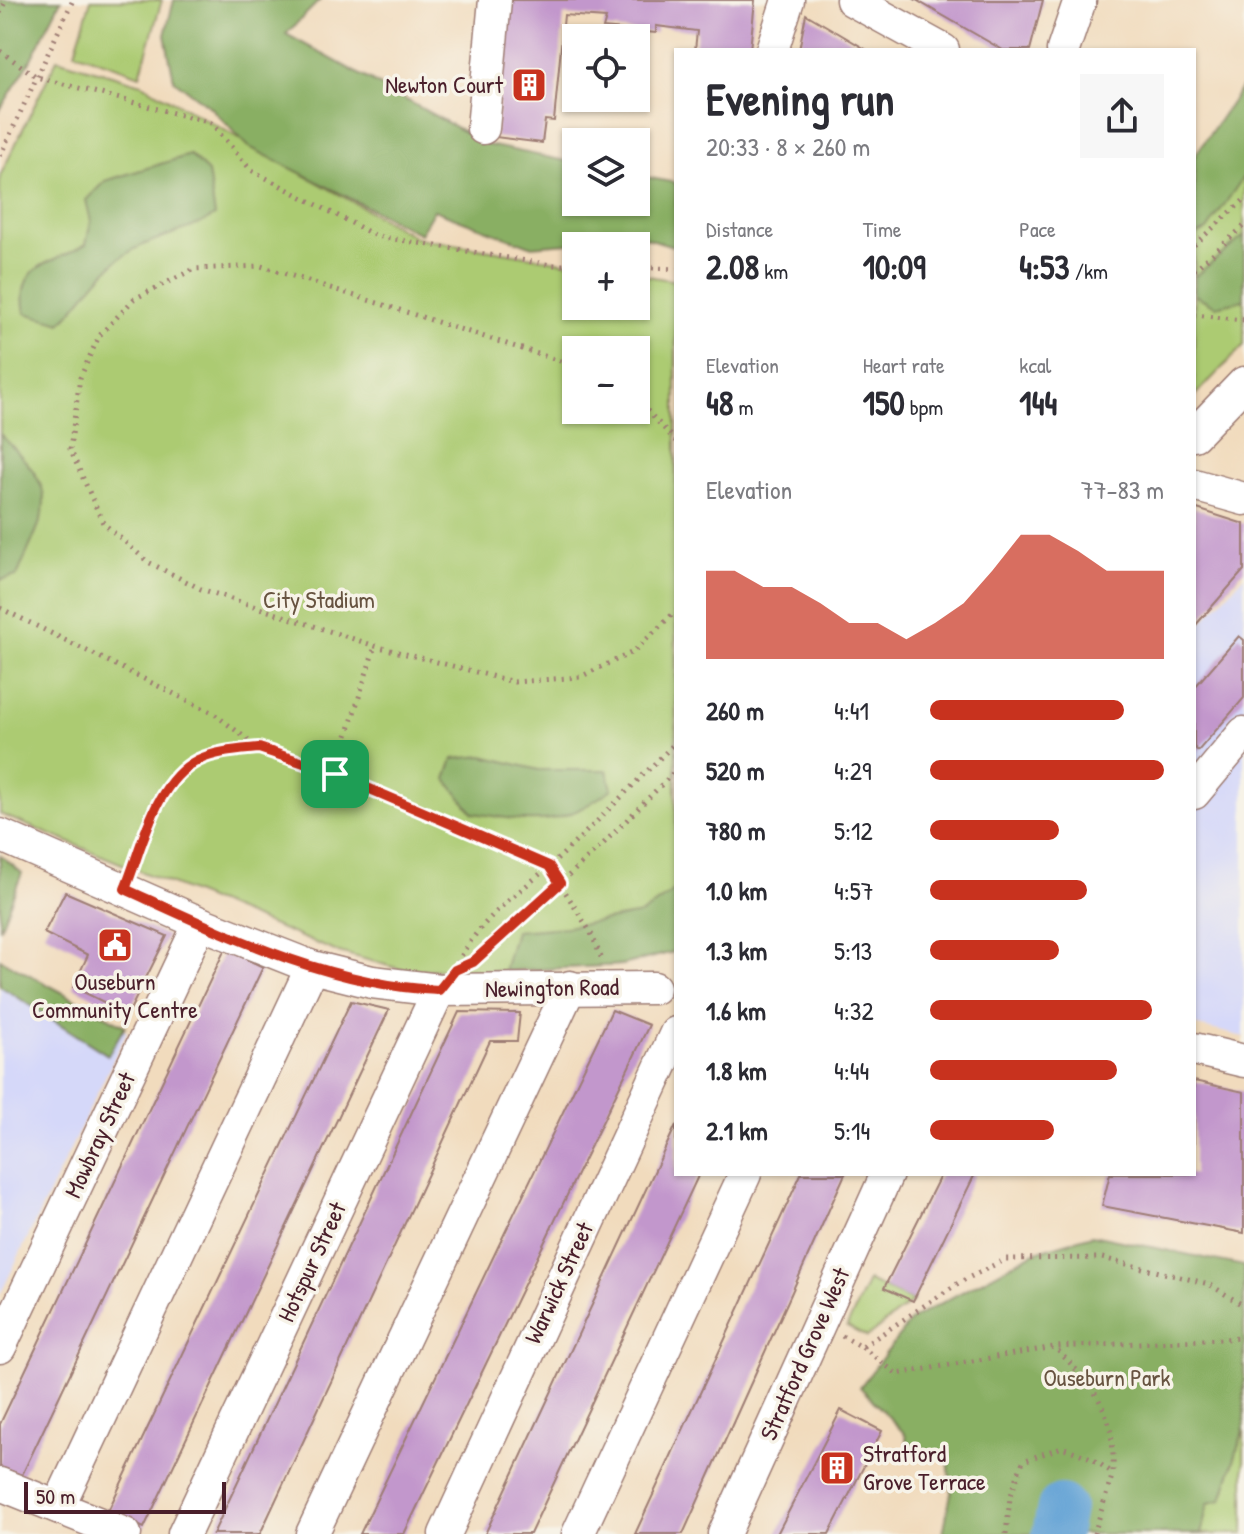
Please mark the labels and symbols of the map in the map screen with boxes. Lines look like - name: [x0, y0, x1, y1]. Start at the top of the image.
- building icon: Newton Court: [510, 66, 548, 104]
- place label: Newton Court: [385, 68, 504, 100]
- park label: City Stadium: [263, 583, 375, 615]
- pin: [301, 740, 369, 808]
- public building icon: Ouseburn Community Centre: [96, 926, 134, 964]
- place label: Ouseburn Community Centre: [32, 965, 198, 1025]
- street label: Newington Road: [485, 970, 619, 1004]
- street label: Mowbray Street: [56, 1066, 142, 1203]
- street label: Hotspur Street: [269, 1196, 353, 1327]
- street label: Warwick Street: [516, 1216, 601, 1349]
- street label: Stratford Grove West: [752, 1262, 857, 1445]
- park label: Ouseburn Park: [1044, 1361, 1171, 1393]
- place label: Stratford Grove Terrace: [863, 1437, 986, 1497]
- building icon: Stratford Grove Terrace: [818, 1449, 856, 1487]
- scale bar: [24, 1478, 226, 1514]

